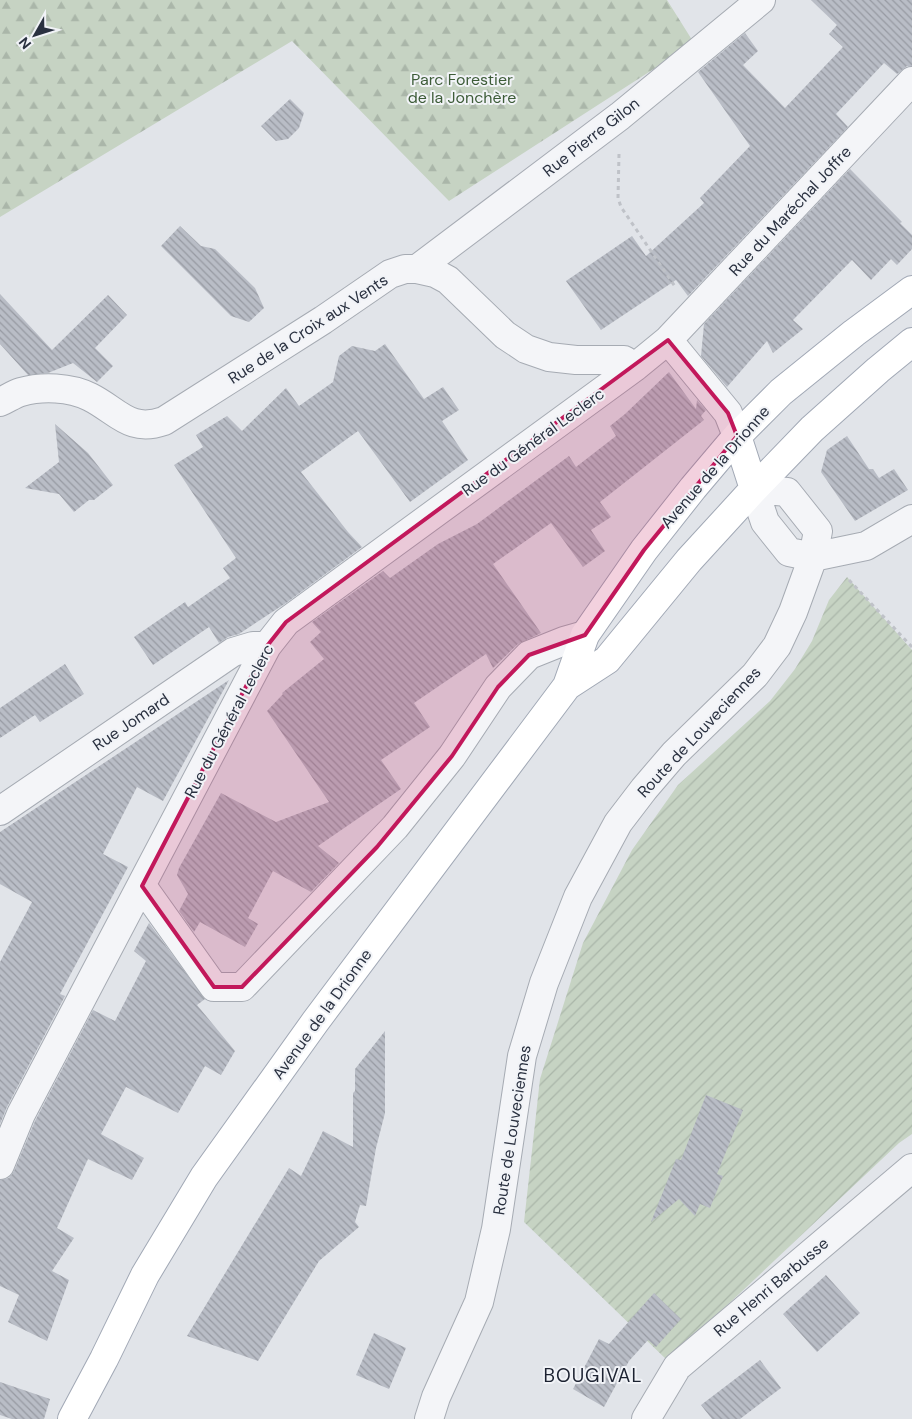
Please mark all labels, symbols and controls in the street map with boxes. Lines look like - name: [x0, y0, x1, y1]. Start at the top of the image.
- north arrow: [10, 10, 60, 60]
- text: N: [15, 34, 35, 53]
- park label: Parc Forestier de la Jonchère: [408, 69, 516, 108]
- street label: Rue Pierre Gilon: [538, 93, 644, 181]
- street label: Rue du Maréchal Joffre: [724, 142, 856, 280]
- street label: Rue de la Croix aux Vents: [224, 269, 392, 389]
- street label: Rue du Général Leclerc: [458, 383, 608, 501]
- street label: Avenue de la Drionne: [656, 401, 774, 533]
- street label: Rue du Général Leclerc: [180, 641, 278, 801]
- street label: Route de Louveciennes: [633, 662, 765, 802]
- street label: Rue Jomard: [89, 689, 173, 755]
- street label: Avenue de la Drionne: [268, 945, 376, 1083]
- street label: Route de Louveciennes: [488, 1043, 536, 1217]
- street label: Rue Henri Barbusse: [709, 1233, 833, 1341]
- district label: BOUGIVAL: [544, 1363, 642, 1388]

